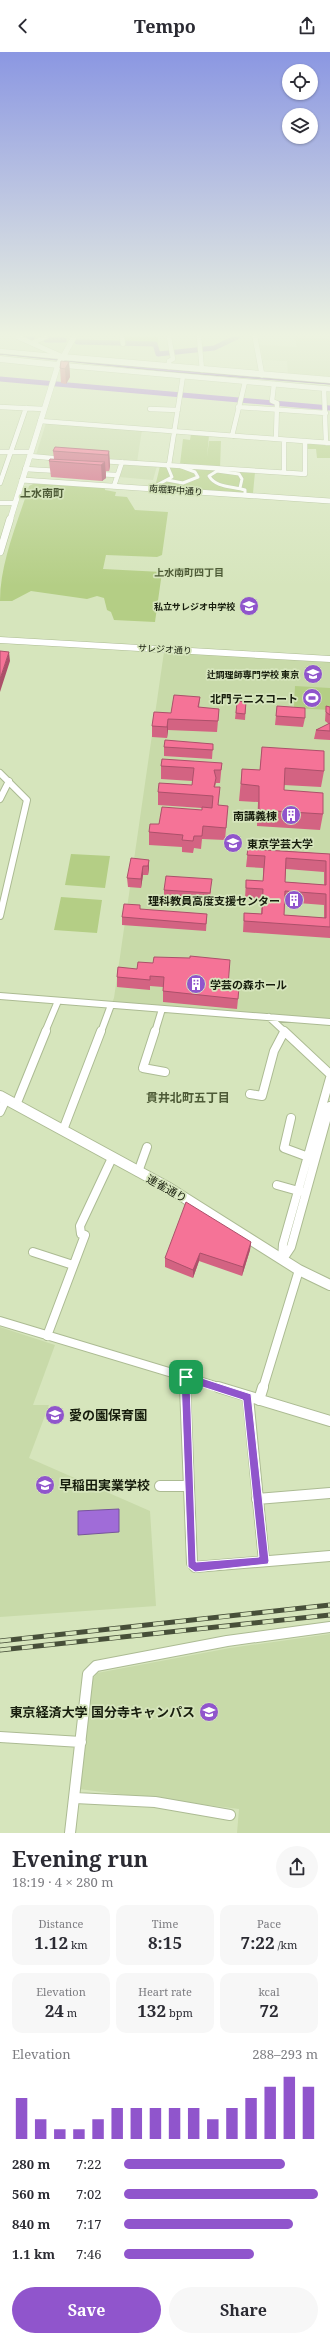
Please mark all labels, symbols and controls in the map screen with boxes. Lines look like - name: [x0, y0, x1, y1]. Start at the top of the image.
- text: Tempo: [134, 14, 196, 38]
- icon: back: [12, 15, 34, 37]
- icon: share: [296, 15, 318, 37]
- map controls: [282, 64, 318, 144]
- button: locate: [282, 64, 318, 100]
- button: layers: [282, 108, 318, 144]
- street label: 南堀野中通り: [149, 482, 203, 498]
- district label: 上水南町: [20, 485, 64, 500]
- district label: 上水南町四丁目: [154, 565, 224, 579]
- school or university icon: 私立サレジオ中学校: [238, 595, 260, 617]
- place label: 私立サレジオ中学校: [154, 600, 236, 613]
- street label: サレジオ通り: [138, 641, 192, 657]
- school or university icon: 辻調理師専門学校 東京: [302, 663, 324, 685]
- place label: 辻調理師専門学校 東京: [207, 668, 299, 681]
- sports icon: 北門テニスコート: [301, 687, 323, 709]
- place label: 北門テニスコート: [210, 691, 298, 706]
- building icon: 南講義棟: [280, 804, 302, 826]
- place label: 南講義棟: [233, 808, 277, 823]
- school or university icon: 東京学芸大学: [222, 832, 244, 854]
- place label: 東京学芸大学: [247, 836, 313, 851]
- building icon: 理科教員高度支援センター: [283, 889, 305, 911]
- place label: 理科教員高度支援センター: [148, 893, 280, 908]
- building icon: 学芸の森ホール: [185, 973, 207, 995]
- place label: 学芸の森ホール: [210, 977, 287, 992]
- district label: 貫井北町五丁目: [146, 1089, 230, 1106]
- street label: 連雀通り: [144, 1171, 190, 1205]
- pin: [169, 1360, 203, 1394]
- icon: arrive: [175, 1366, 197, 1388]
- school or university icon: 愛の園保育園: [44, 1404, 66, 1426]
- place label: 愛の園保育園: [69, 1406, 147, 1424]
- school or university icon: 早稲田実業学校: [34, 1474, 56, 1496]
- place label: 早稲田実業学校: [59, 1476, 150, 1494]
- school or university icon: 東京経済大学 国分寺キャンパス: [198, 1701, 220, 1723]
- place label: 東京経済大学 国分寺キャンパス: [10, 1703, 195, 1721]
- text: Evening run: [12, 1843, 148, 1873]
- button: share: [276, 1846, 318, 1888]
- text: 18:19 · 4 × 280 m: [12, 1873, 114, 1891]
- text: Distance: [39, 1916, 83, 1931]
- text: Time: [152, 1916, 178, 1931]
- text: Pace: [257, 1916, 281, 1931]
- text: 1.12: [34, 1931, 68, 1954]
- text: 8:15: [148, 1931, 182, 1954]
- text: 7:22: [241, 1931, 275, 1954]
- text: km: [68, 1937, 88, 1952]
- text: /km: [275, 1937, 297, 1952]
- text: Elevation: [36, 1984, 86, 1999]
- text: Heart rate: [138, 1984, 192, 1999]
- text: kcal: [258, 1984, 280, 1999]
- text: 24: [45, 1999, 64, 2022]
- text: 132: [137, 1999, 166, 2022]
- text: 72: [259, 1999, 279, 2022]
- text: m: [64, 2005, 77, 2020]
- text: bpm: [166, 2005, 193, 2020]
- text: Elevation: [12, 2045, 71, 2063]
- text: 288–293 m: [252, 2045, 318, 2063]
- text: 280 m: [12, 2155, 50, 2173]
- text: 7:22: [76, 2155, 102, 2173]
- text: 560 m: [12, 2185, 50, 2203]
- text: 7:02: [76, 2185, 102, 2203]
- text: 840 m: [12, 2215, 50, 2233]
- text: 7:17: [76, 2215, 102, 2233]
- text: 1.1 km: [12, 2245, 55, 2263]
- text: 7:46: [76, 2245, 102, 2263]
- button: Save: [12, 2287, 161, 2333]
- button: Share: [169, 2287, 318, 2333]

